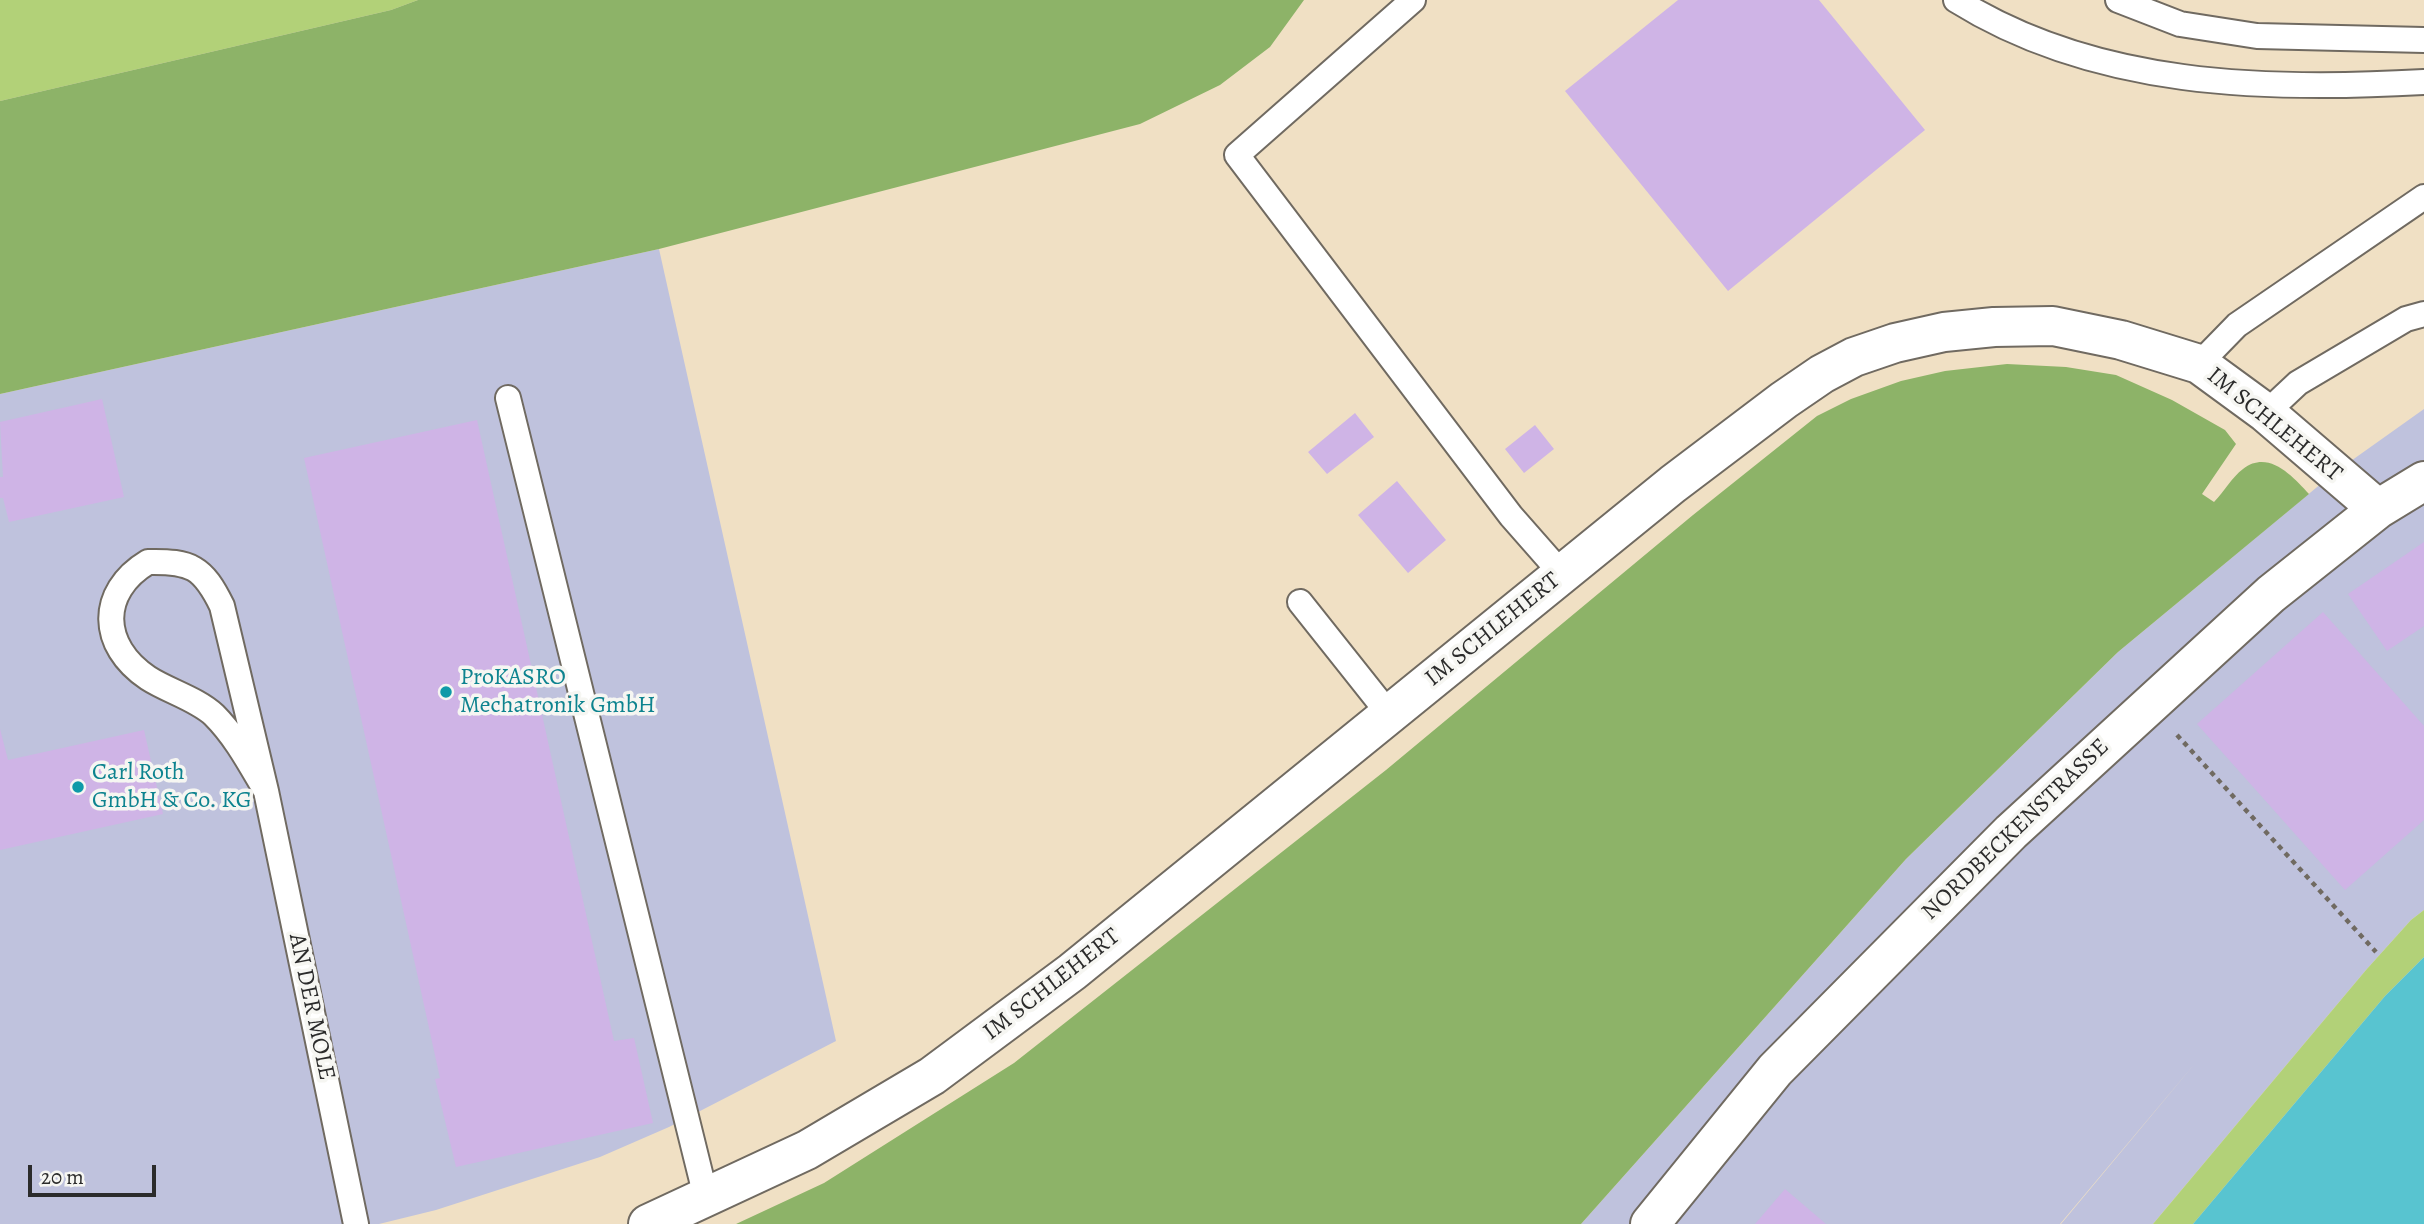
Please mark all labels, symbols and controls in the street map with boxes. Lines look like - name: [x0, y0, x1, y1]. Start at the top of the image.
- street label: IM SCHLEHERT: [2201, 362, 2347, 488]
- street label: IM SCHLEHERT: [1420, 567, 1566, 693]
- place label: ProKASRO Mechatronik GmbH: [460, 664, 656, 720]
- marker: ProKASRO Mechatronik GmbH: [438, 684, 454, 700]
- street label: NORDBECKENSTRASSE: [1916, 733, 2116, 927]
- place label: Carl Roth GmbH & Co. KG: [92, 759, 252, 815]
- marker: Carl Roth GmbH & Co. KG: [70, 779, 86, 795]
- street label: IM SCHLEHERT: [978, 923, 1126, 1047]
- street label: AN DER MOLE: [281, 931, 341, 1083]
- scale bar: [32, 1150, 159, 1194]
- text: 20 m: [41, 1163, 84, 1191]

